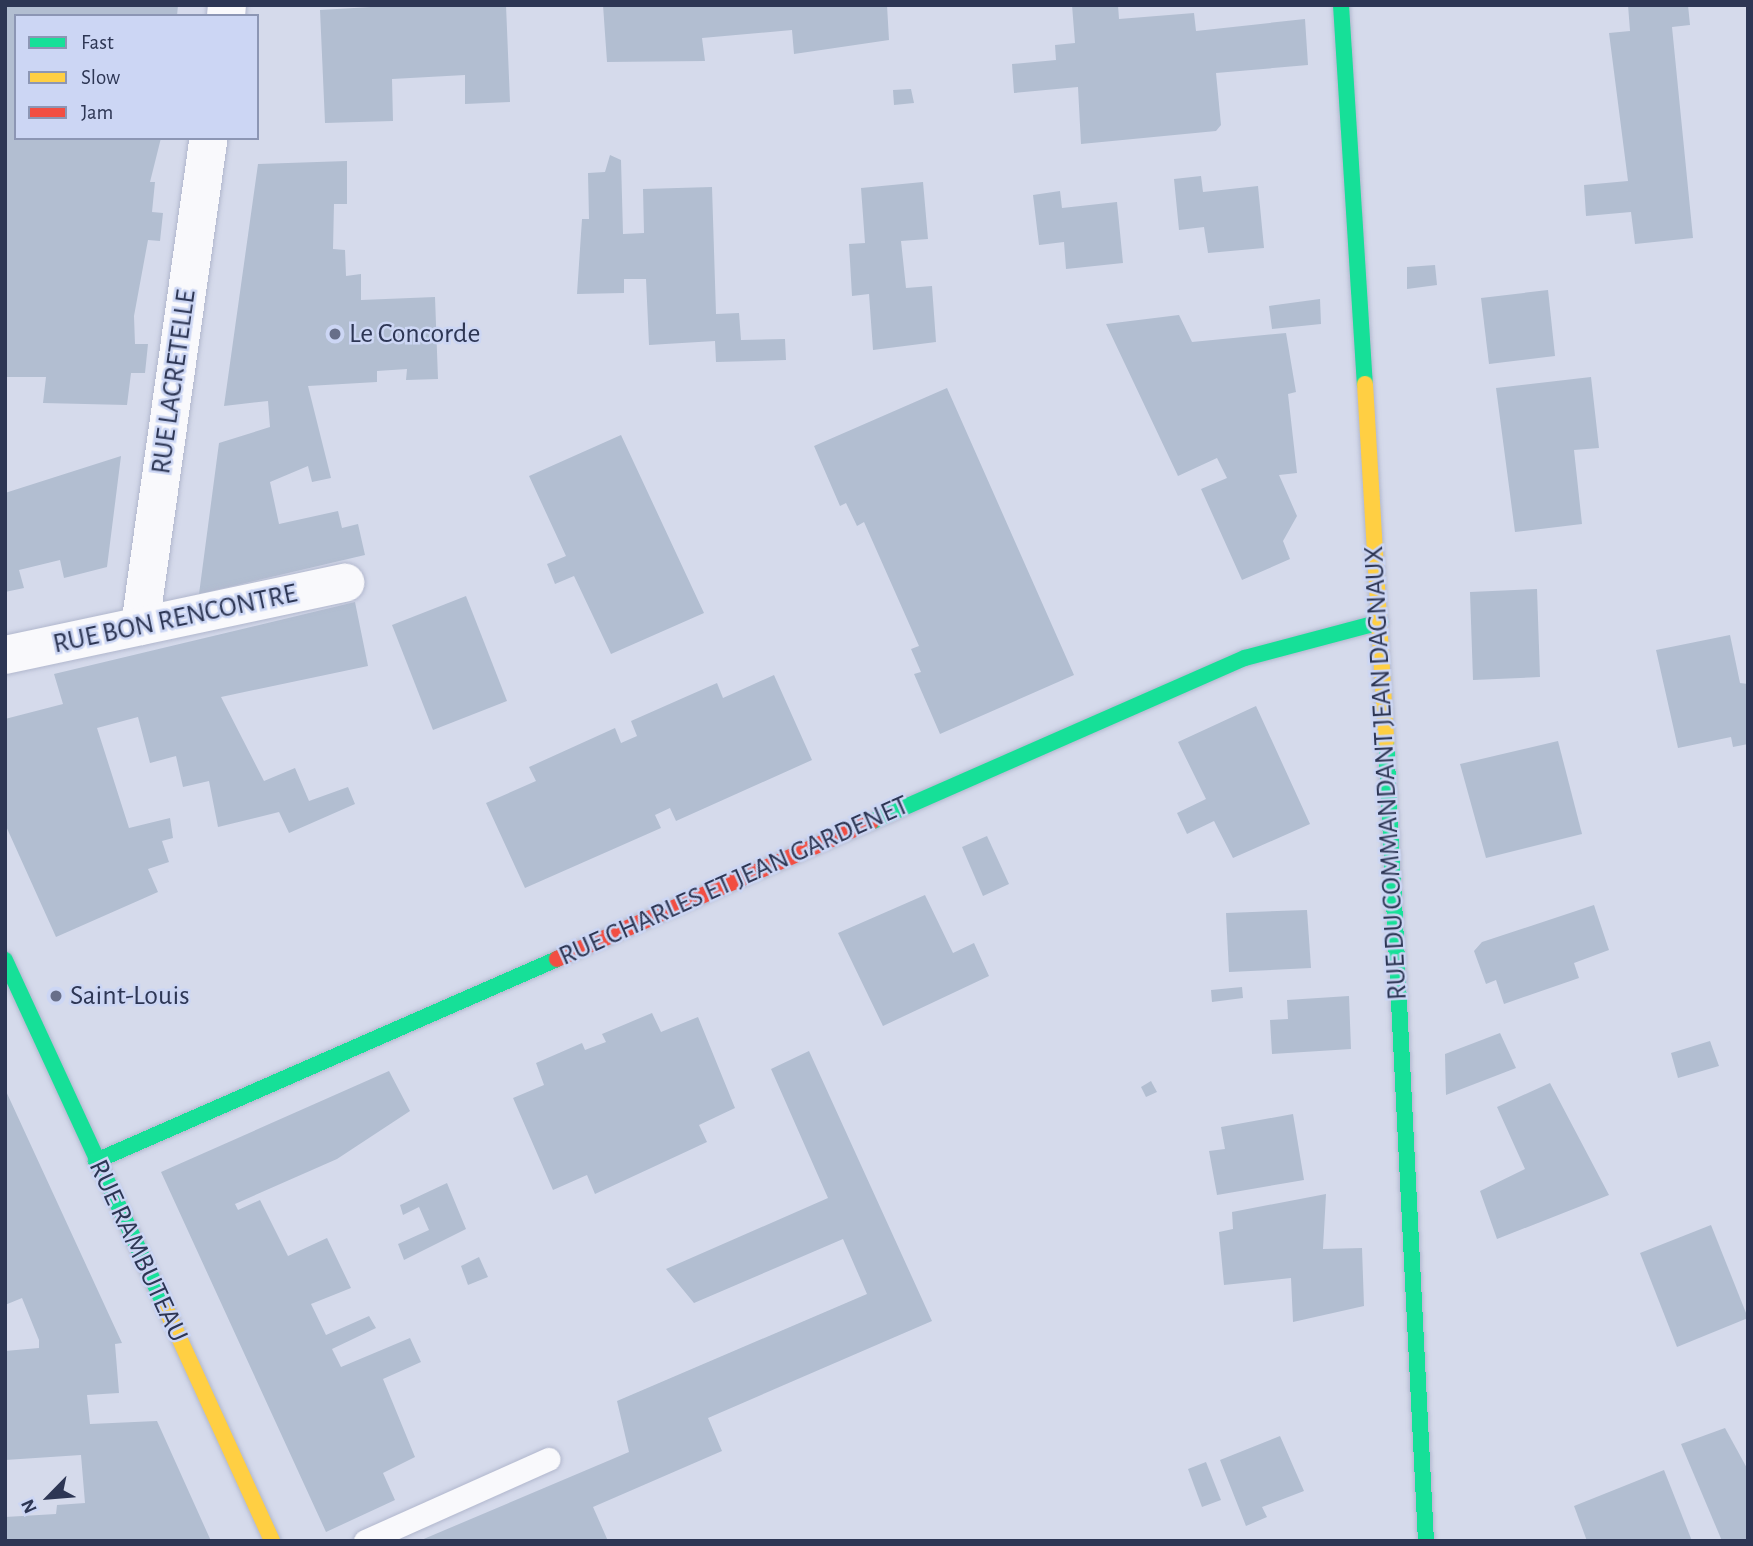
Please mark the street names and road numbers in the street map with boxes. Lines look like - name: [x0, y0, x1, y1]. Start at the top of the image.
- street label: RUE LACRETELLE: [144, 288, 204, 476]
- street label: RUE DU COMMANDANT JEAN DAGNAUX: [1357, 545, 1415, 1001]
- street label: RUE BON RENCONTRE: [50, 577, 300, 661]
- street label: RUE CHARLES ET JEAN GARDENET: [554, 788, 914, 974]
- street label: RUE RAMBUTEAU: [81, 1154, 195, 1348]

